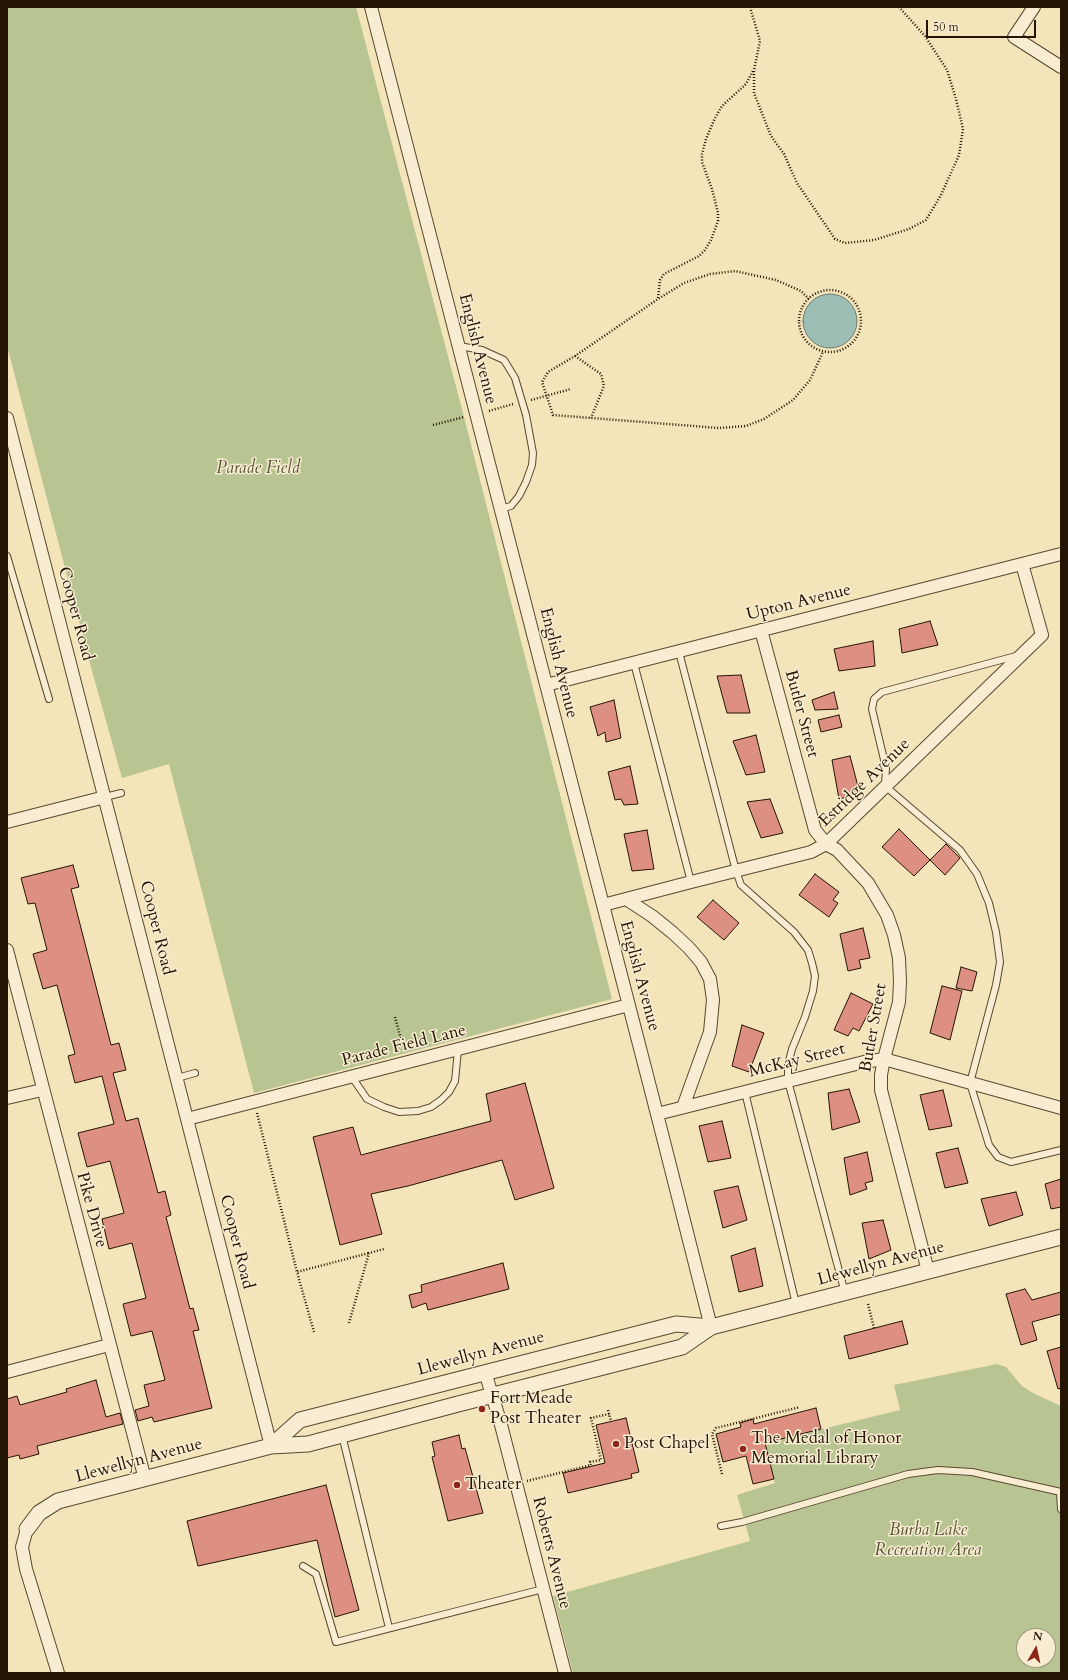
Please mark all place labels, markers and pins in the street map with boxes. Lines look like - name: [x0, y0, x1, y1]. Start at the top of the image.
- place label: Fort Meade Post Theater: [490, 1389, 581, 1429]
- marker: Fort Meade Post Theater: [477, 1404, 487, 1414]
- place label: The Medal of Honor Memorial Library: [751, 1429, 901, 1469]
- place label: Post Chapel: [624, 1434, 710, 1454]
- marker: Post Chapel: [611, 1439, 621, 1449]
- marker: The Medal of Honor Memorial Library: [738, 1444, 748, 1454]
- place label: Theater: [465, 1475, 521, 1495]
- marker: Theater: [452, 1480, 462, 1490]

